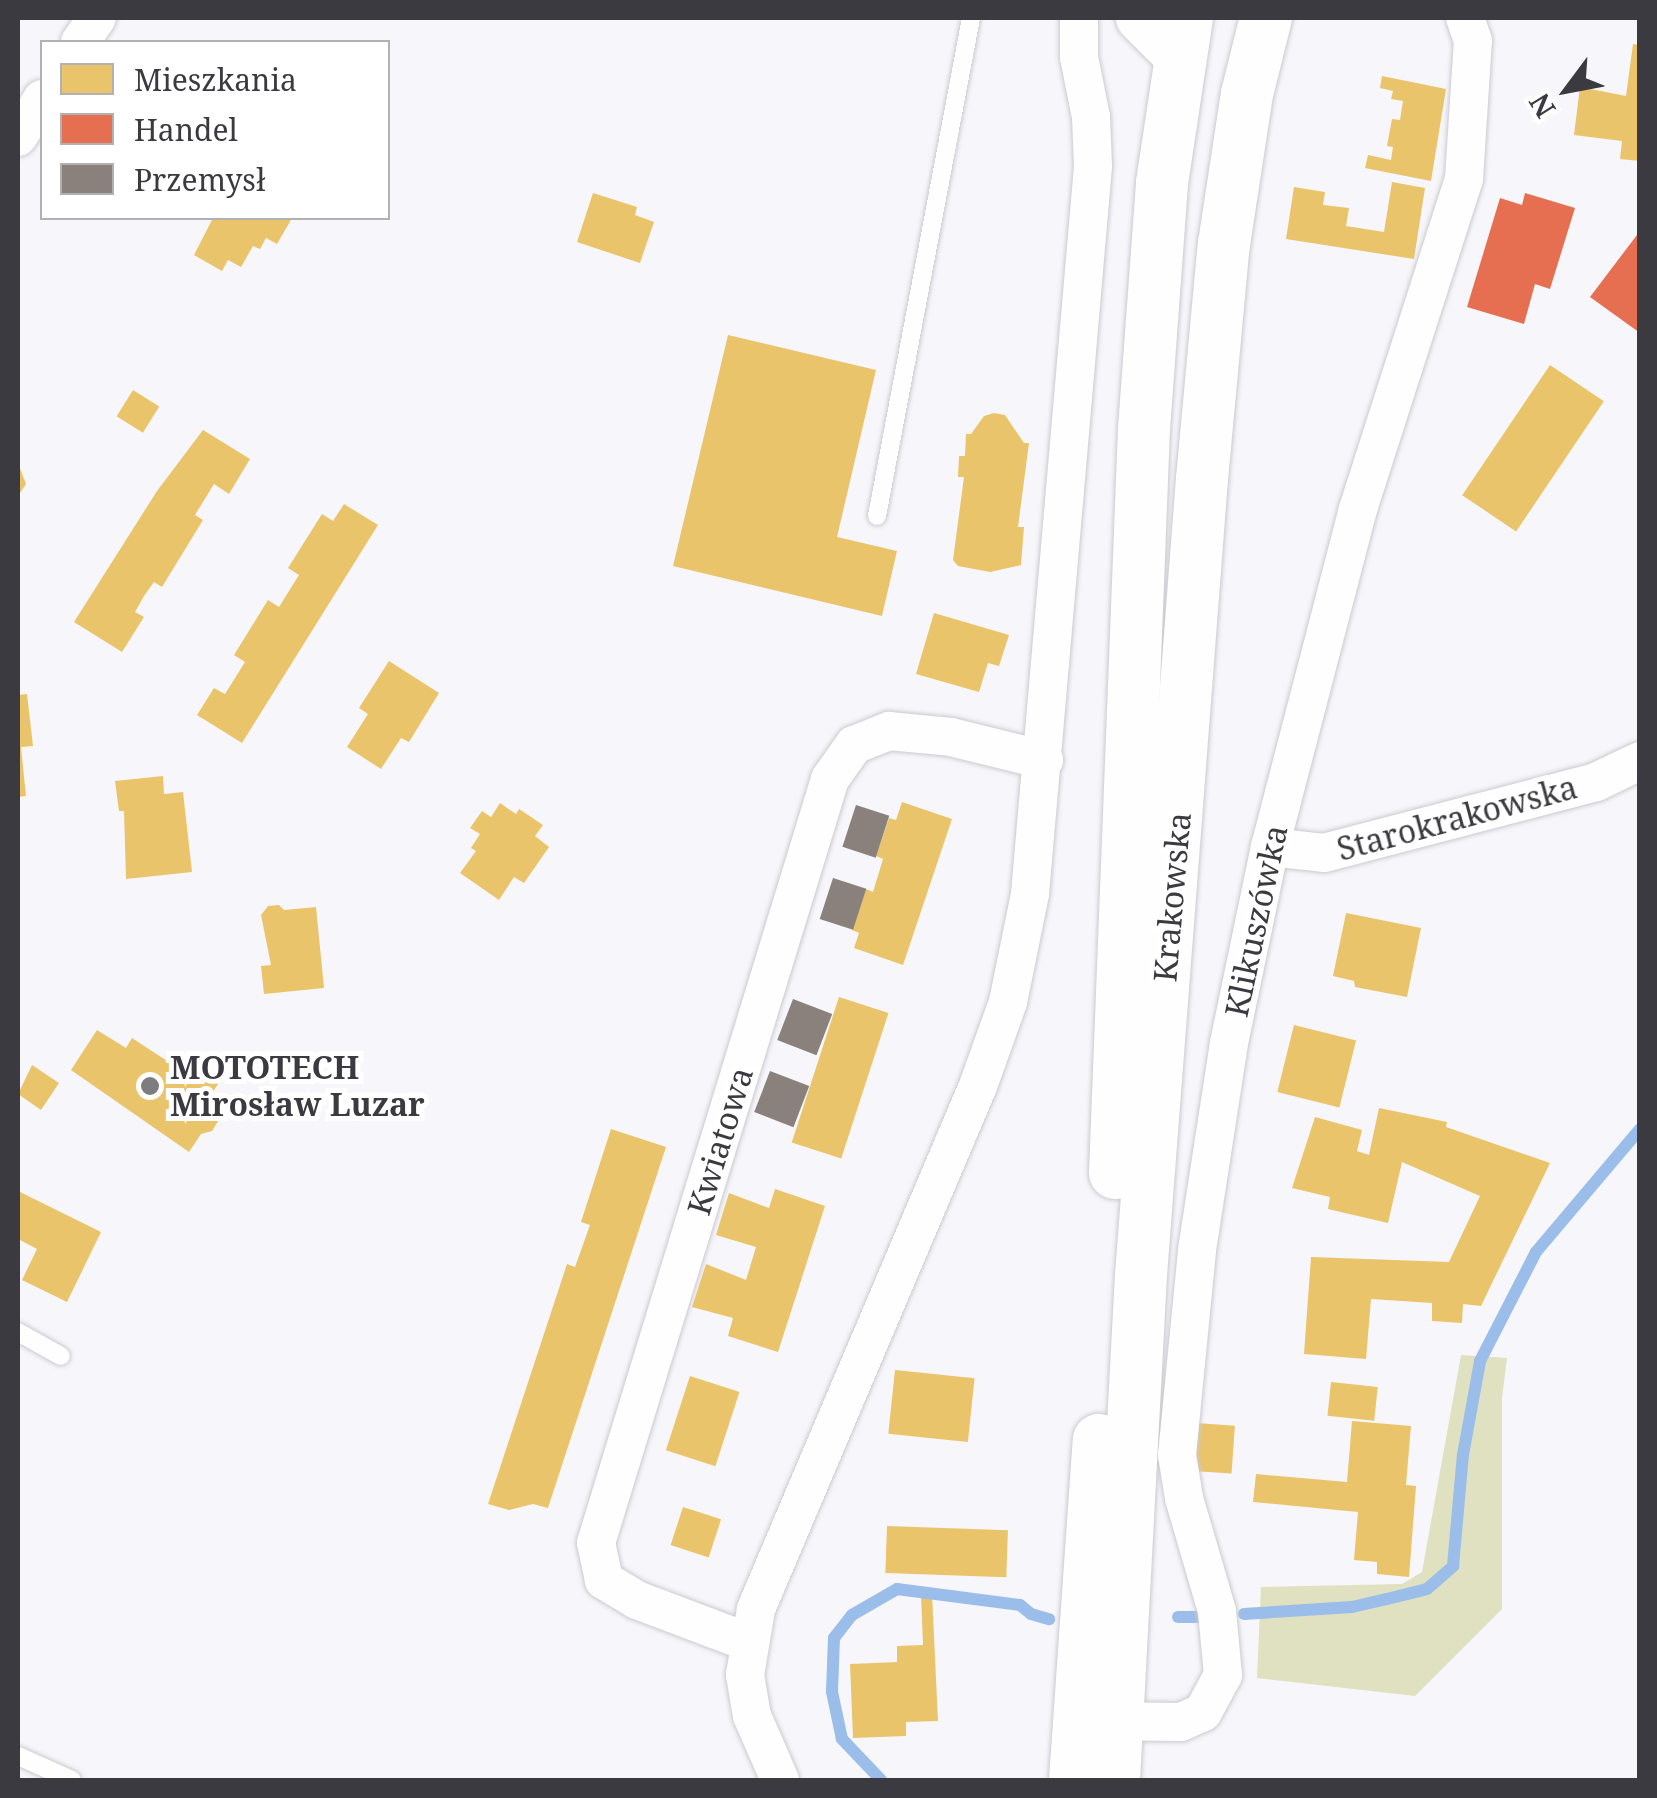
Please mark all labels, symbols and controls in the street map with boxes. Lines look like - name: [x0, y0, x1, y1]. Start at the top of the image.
- legend: [40, 40, 390, 220]
- north arrow: [1517, 40, 1617, 140]
- text: Mieszkania: [134, 59, 297, 100]
- text: N: [1520, 86, 1564, 125]
- text: Handel: [134, 109, 238, 150]
- text: Przemysł: [134, 159, 266, 200]
- street label: Starokrakowska: [1333, 768, 1581, 868]
- street label: Krakowska: [1145, 811, 1199, 983]
- street label: Klikuszówka: [1217, 822, 1295, 1020]
- place label: MOTOTECH Mirosław Luzar: [170, 1049, 425, 1124]
- street label: Kwiatowa: [679, 1062, 761, 1220]
- marker: MOTOTECH Mirosław Luzar: [139, 1075, 161, 1097]

